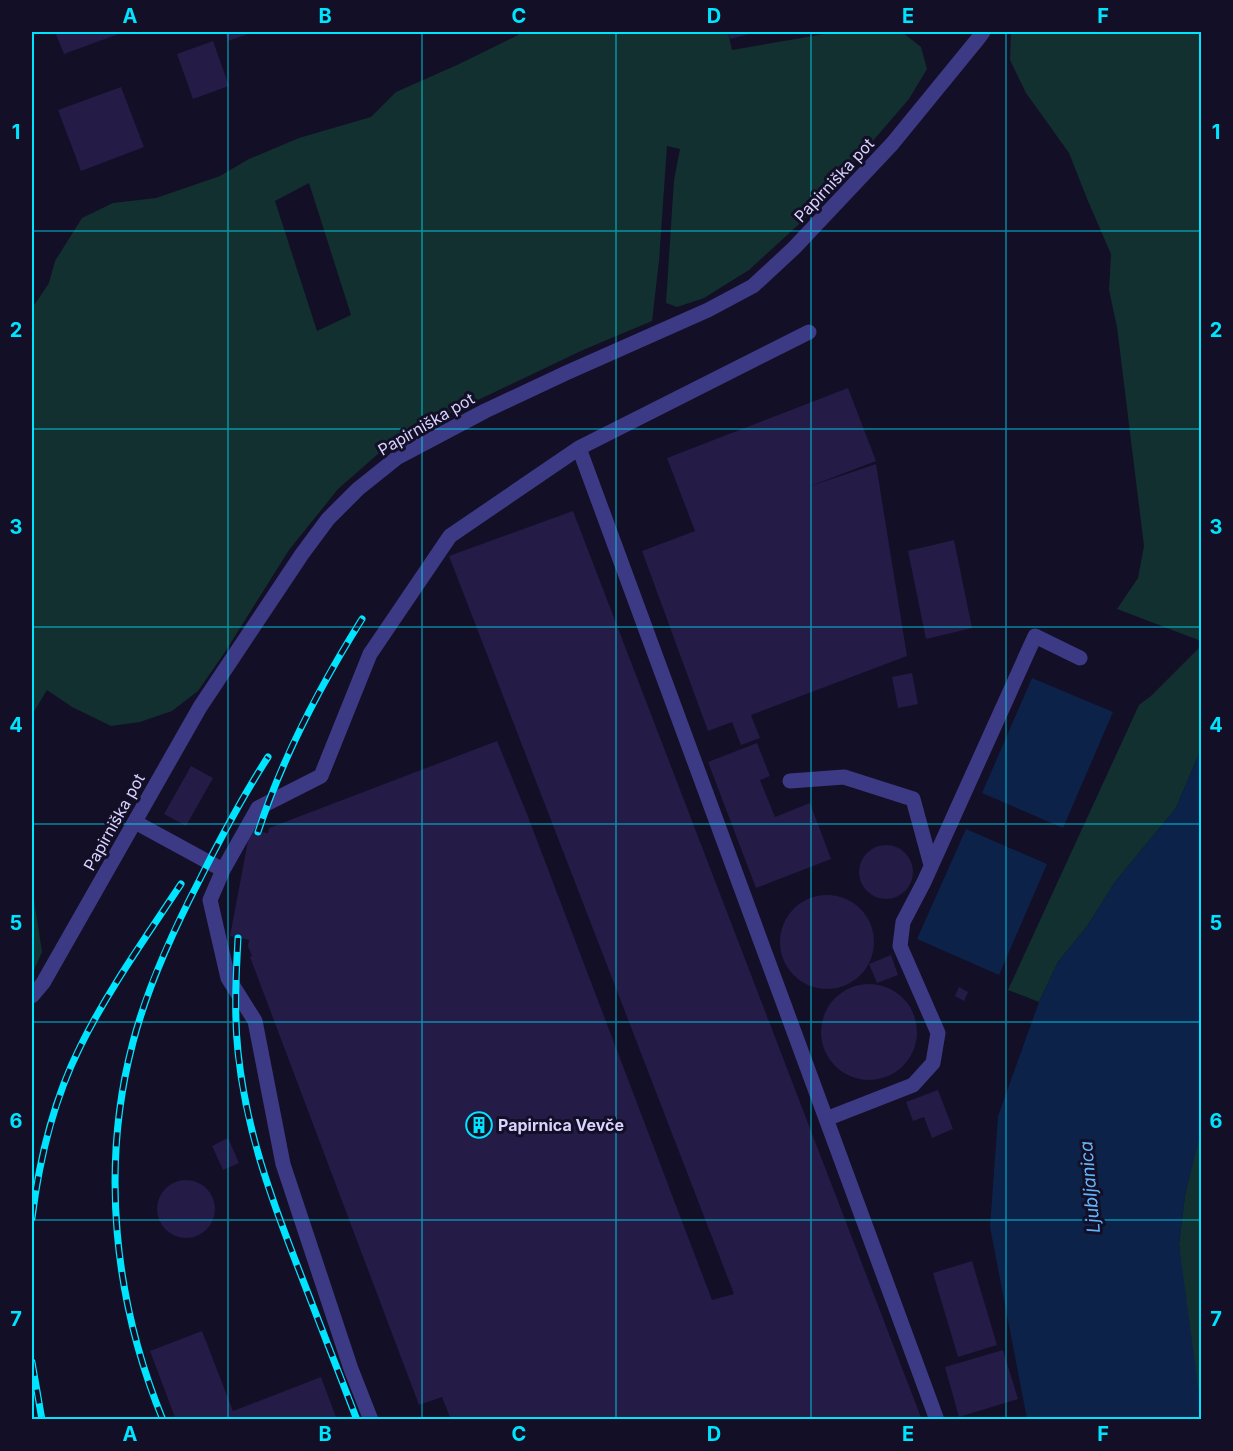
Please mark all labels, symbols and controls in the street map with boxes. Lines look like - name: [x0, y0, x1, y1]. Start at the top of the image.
- text: A: [123, 4, 138, 28]
- text: B: [318, 4, 332, 28]
- text: C: [512, 4, 526, 28]
- text: D: [707, 4, 721, 28]
- text: E: [902, 4, 914, 28]
- text: F: [1097, 4, 1109, 28]
- text: 1: [12, 120, 20, 144]
- text: 1: [1212, 120, 1220, 144]
- street label: Papirniška pot: [790, 134, 878, 226]
- text: 2: [10, 318, 22, 342]
- text: 2: [1210, 318, 1222, 342]
- street label: Papirniška pot: [374, 388, 478, 460]
- text: 3: [10, 515, 22, 539]
- text: 3: [1210, 515, 1222, 539]
- text: 4: [9, 713, 23, 737]
- text: 4: [1209, 713, 1223, 737]
- street label: Papirniška pot: [79, 770, 149, 874]
- text: 5: [10, 911, 22, 935]
- text: 5: [1210, 911, 1222, 935]
- text: 6: [10, 1109, 23, 1133]
- text: 6: [1210, 1109, 1223, 1133]
- building icon: Papirnica Vevče: [464, 1110, 494, 1140]
- place label: Papirnica Vevče: [498, 1115, 624, 1135]
- water label: Ljubljanica: [1075, 1140, 1104, 1234]
- text: 7: [10, 1307, 22, 1331]
- text: 7: [1210, 1307, 1222, 1331]
- text: A: [123, 1422, 138, 1446]
- text: B: [318, 1422, 332, 1446]
- text: C: [512, 1422, 526, 1446]
- text: D: [707, 1422, 721, 1446]
- text: E: [902, 1422, 914, 1446]
- text: F: [1097, 1422, 1109, 1446]

